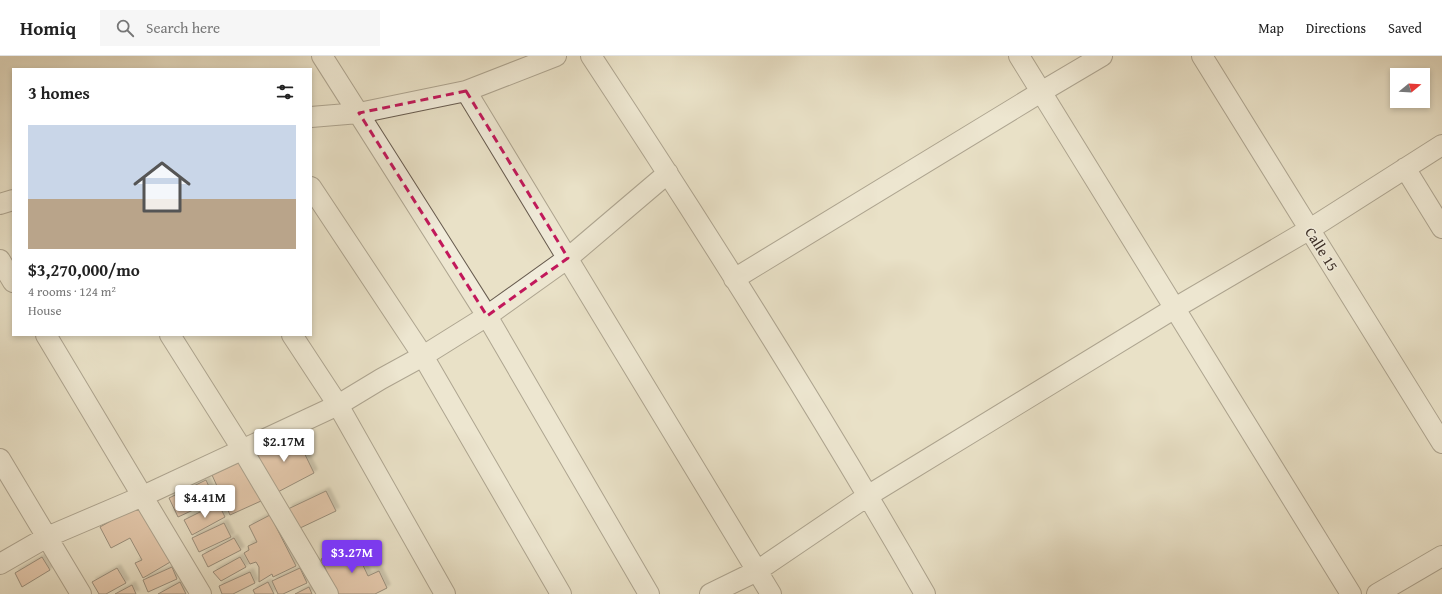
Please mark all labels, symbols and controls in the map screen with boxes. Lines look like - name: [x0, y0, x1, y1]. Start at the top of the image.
- search box: [100, 10, 380, 46]
- text: Homiq: [20, 14, 76, 42]
- icon: search: [114, 17, 136, 39]
- text: Search here: [146, 17, 220, 38]
- text: Map: [1258, 18, 1284, 38]
- text: Directions: [1306, 18, 1366, 38]
- text: Saved: [1388, 18, 1422, 38]
- north arrow: [1390, 68, 1430, 108]
- map controls: [1390, 68, 1430, 108]
- text: 3 homes: [28, 80, 90, 105]
- icon: filters: [274, 81, 296, 103]
- icon: home: [126, 151, 198, 223]
- street label: Calle 15: [1300, 223, 1344, 275]
- text: $3,270,000/mo: [28, 257, 140, 282]
- text: 4 rooms · 124 m²: [28, 282, 116, 301]
- text: House: [28, 301, 62, 320]
- pin: $2.17M: [251, 429, 317, 463]
- text: $2.17M: [263, 432, 305, 451]
- pin: $4.41M: [172, 485, 238, 519]
- text: $4.41M: [184, 488, 226, 507]
- pin: $3.27M: [319, 540, 385, 574]
- text: $3.27M: [331, 543, 373, 562]

